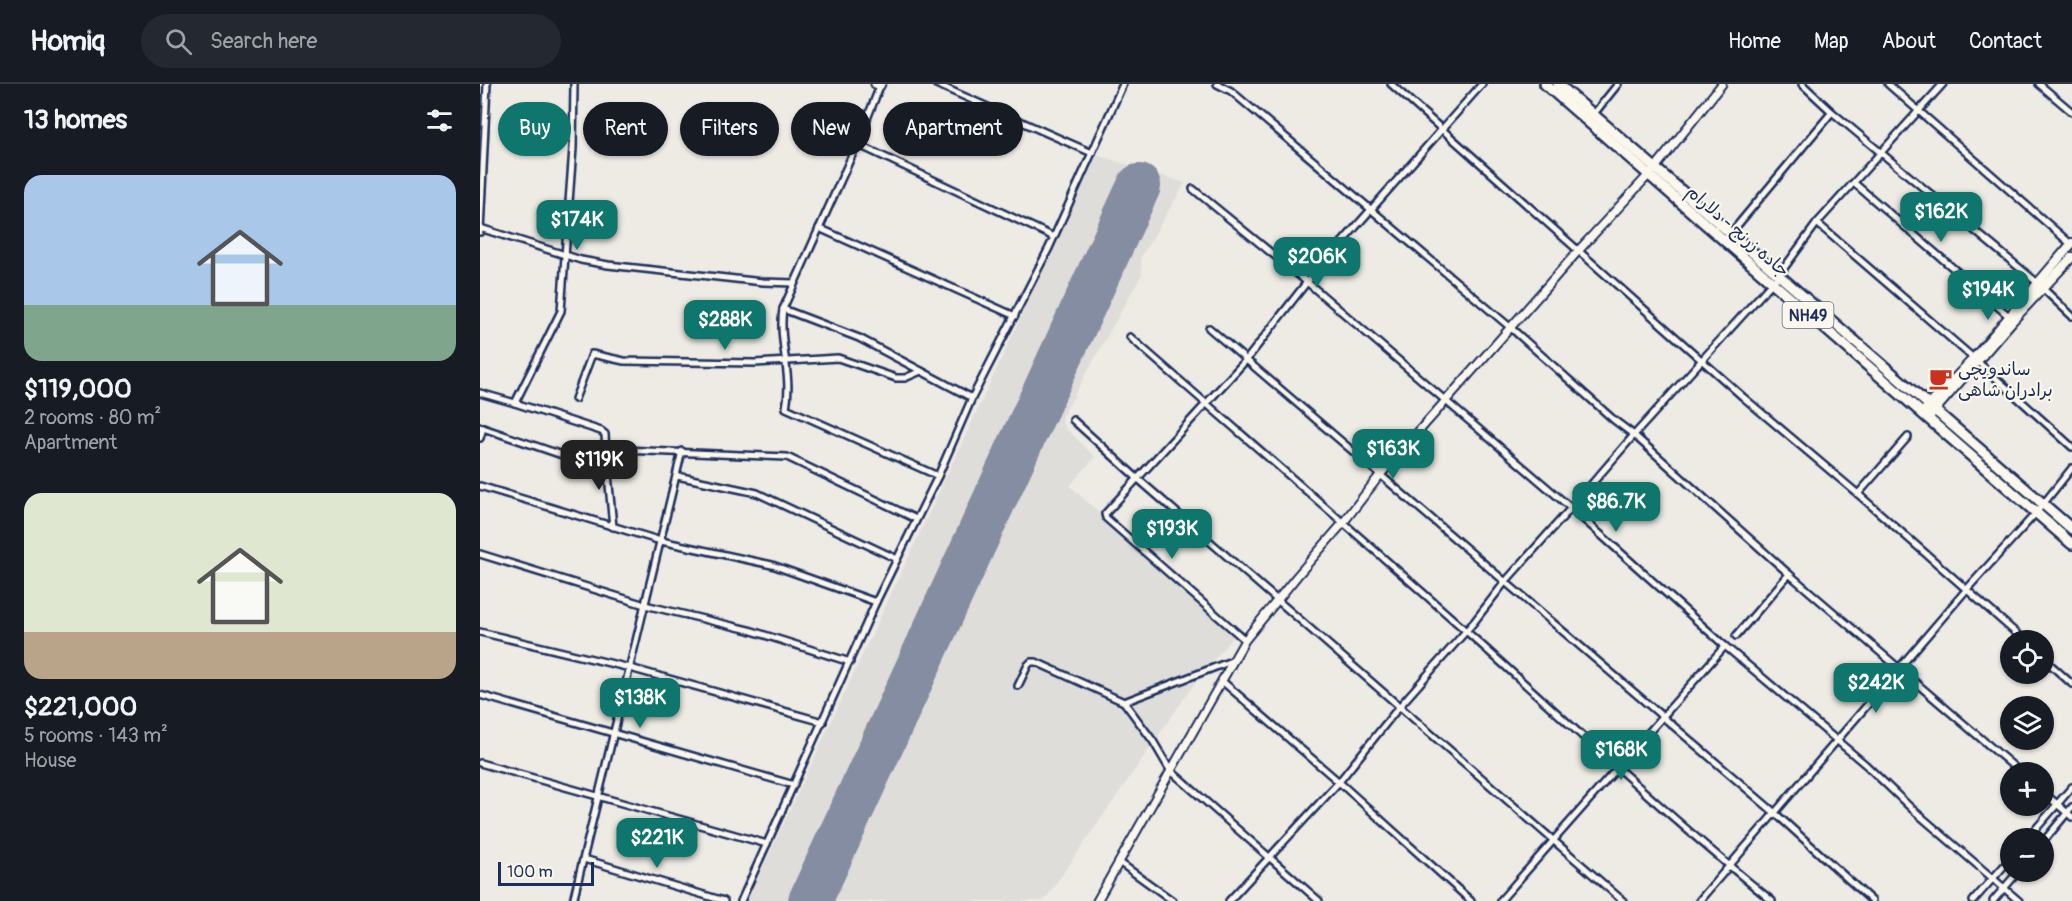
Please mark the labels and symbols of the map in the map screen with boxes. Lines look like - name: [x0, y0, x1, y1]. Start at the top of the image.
- street label: جاده زرنج - دلارام: [1680, 180, 1794, 284]
- pin: $162K: [1899, 192, 1983, 243]
- pin: $174K: [535, 200, 619, 251]
- pin: $206K: [1275, 237, 1359, 288]
- pin: $194K: [1946, 270, 2030, 321]
- pin: $288K: [683, 300, 767, 351]
- road number: NH49: [1782, 302, 1834, 328]
- place label: ساندویچی برادران شاهی: [1958, 358, 2053, 402]
- cafe icon: ساندویچی برادران شاهی: [1927, 366, 1953, 392]
- pin: $163K: [1351, 429, 1435, 480]
- pin: $119K: [557, 440, 641, 491]
- pin: $86.7K: [1567, 482, 1665, 533]
- pin: $193K: [1130, 509, 1214, 560]
- pin: $242K: [1834, 663, 1918, 714]
- pin: $138K: [598, 678, 682, 729]
- pin: $168K: [1579, 730, 1663, 781]
- pin: $221K: [615, 818, 699, 869]
- scale bar: [498, 859, 594, 886]

